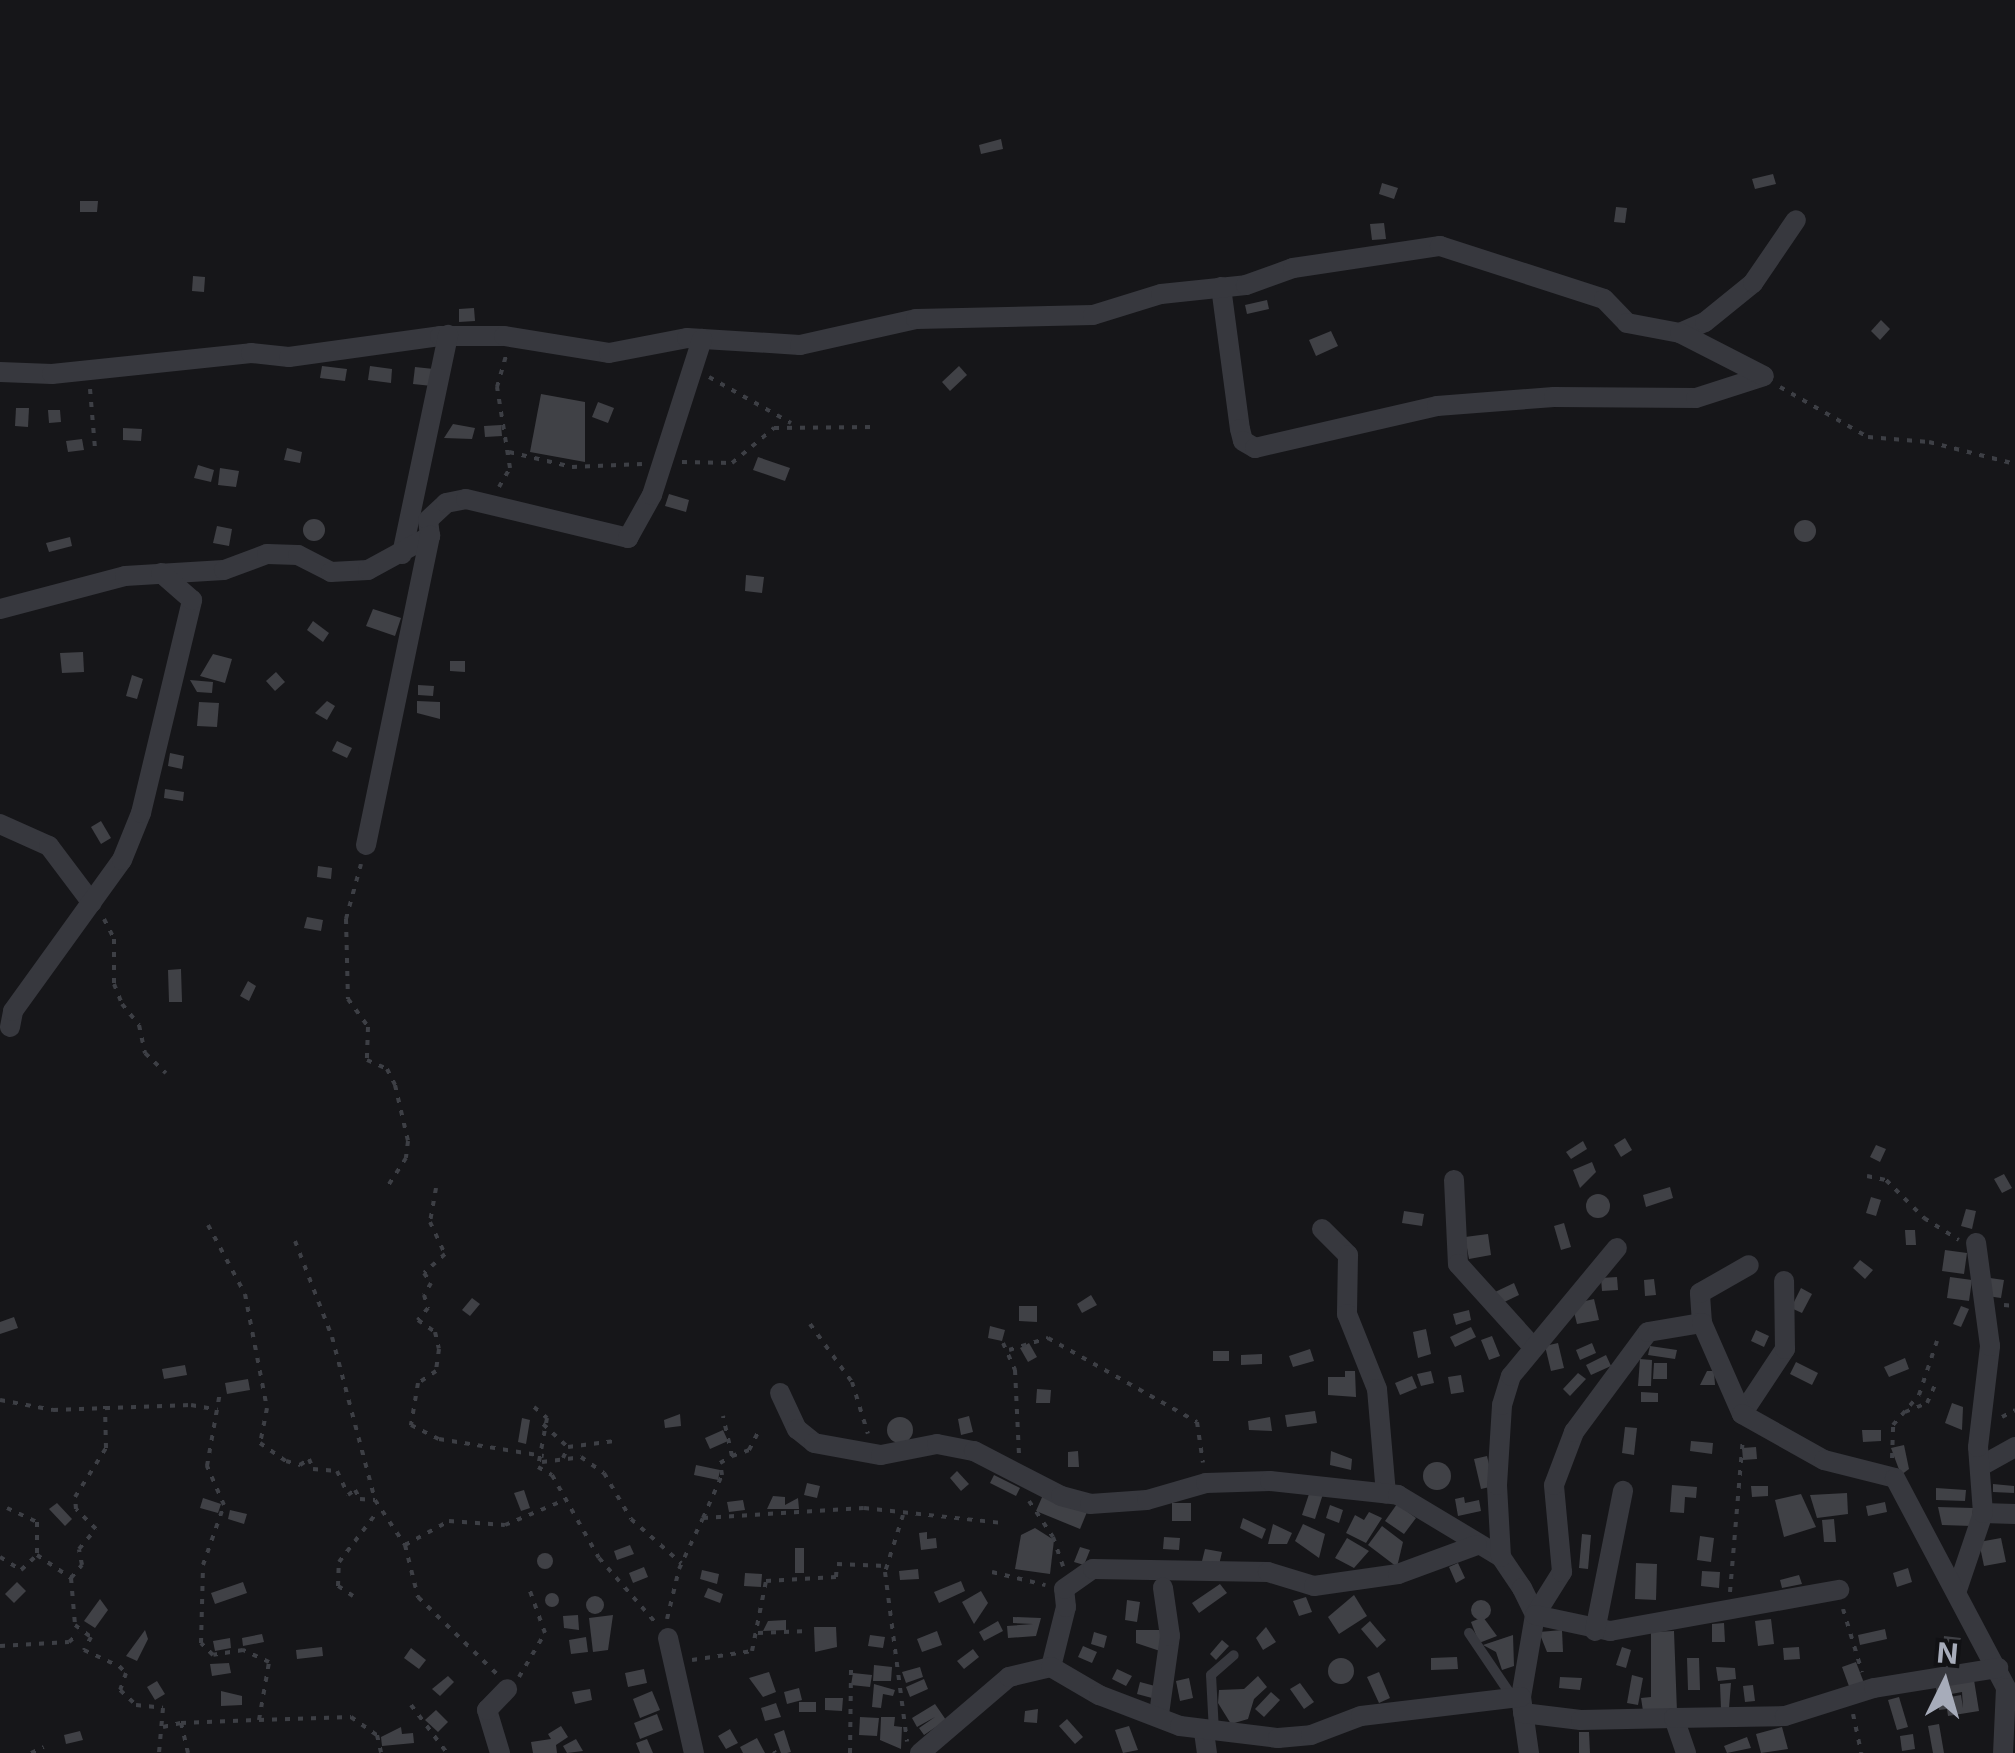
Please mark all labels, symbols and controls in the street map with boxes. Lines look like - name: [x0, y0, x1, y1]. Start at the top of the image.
- north arrow: [1895, 1633, 1995, 1733]
- text: N: [1936, 1635, 1960, 1671]

